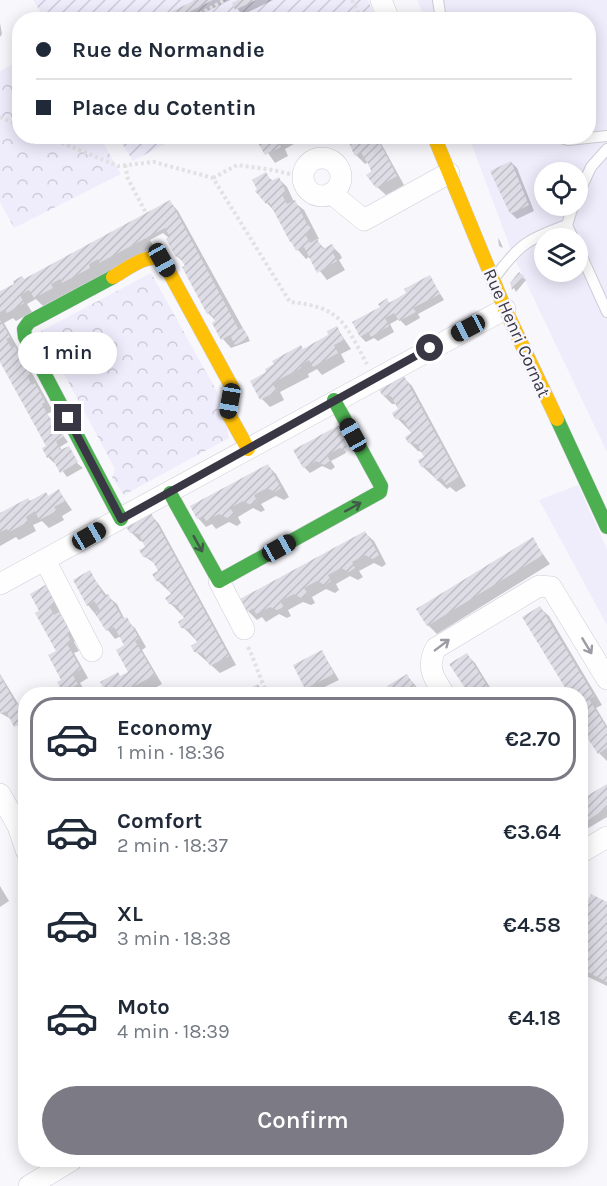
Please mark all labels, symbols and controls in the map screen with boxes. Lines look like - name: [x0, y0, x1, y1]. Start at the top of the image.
- text: Rue de Normandie: [72, 37, 265, 63]
- text: Place du Cotentin: [72, 95, 256, 121]
- map controls: [534, 162, 588, 282]
- button: locate: [534, 162, 588, 216]
- button: layers: [534, 228, 588, 282]
- car: [145, 240, 179, 280]
- street label: Rue Henri Cornat: [479, 265, 555, 401]
- car: [448, 312, 488, 344]
- callout: 1 min: [19, 331, 118, 373]
- route start: [416, 334, 443, 361]
- text: 1 min: [43, 341, 92, 364]
- car: [218, 382, 242, 420]
- route end: [54, 404, 81, 431]
- car: [336, 415, 370, 455]
- one-way arrow: [344, 501, 361, 513]
- car: [69, 519, 109, 553]
- car: [259, 531, 299, 565]
- one-way arrow: [192, 535, 204, 552]
- one-way arrow: [581, 637, 593, 654]
- one-way arrow: [434, 639, 450, 651]
- icon: car: [45, 712, 99, 766]
- text: Economy: [117, 715, 212, 741]
- text: €2.70: [505, 726, 561, 752]
- text: 1 min · 18:36: [117, 741, 225, 764]
- icon: car: [45, 805, 99, 859]
- text: Comfort: [117, 808, 202, 834]
- text: €3.64: [503, 819, 561, 845]
- text: 2 min · 18:37: [117, 834, 228, 857]
- icon: car: [45, 898, 99, 952]
- text: XL: [117, 901, 143, 927]
- text: €4.58: [503, 912, 561, 938]
- text: 3 min · 18:38: [117, 927, 231, 950]
- icon: car: [45, 991, 99, 1045]
- text: Moto: [117, 994, 170, 1020]
- text: €4.18: [508, 1005, 561, 1031]
- text: 4 min · 18:39: [117, 1020, 230, 1043]
- button: Confirm: [42, 1086, 564, 1155]

